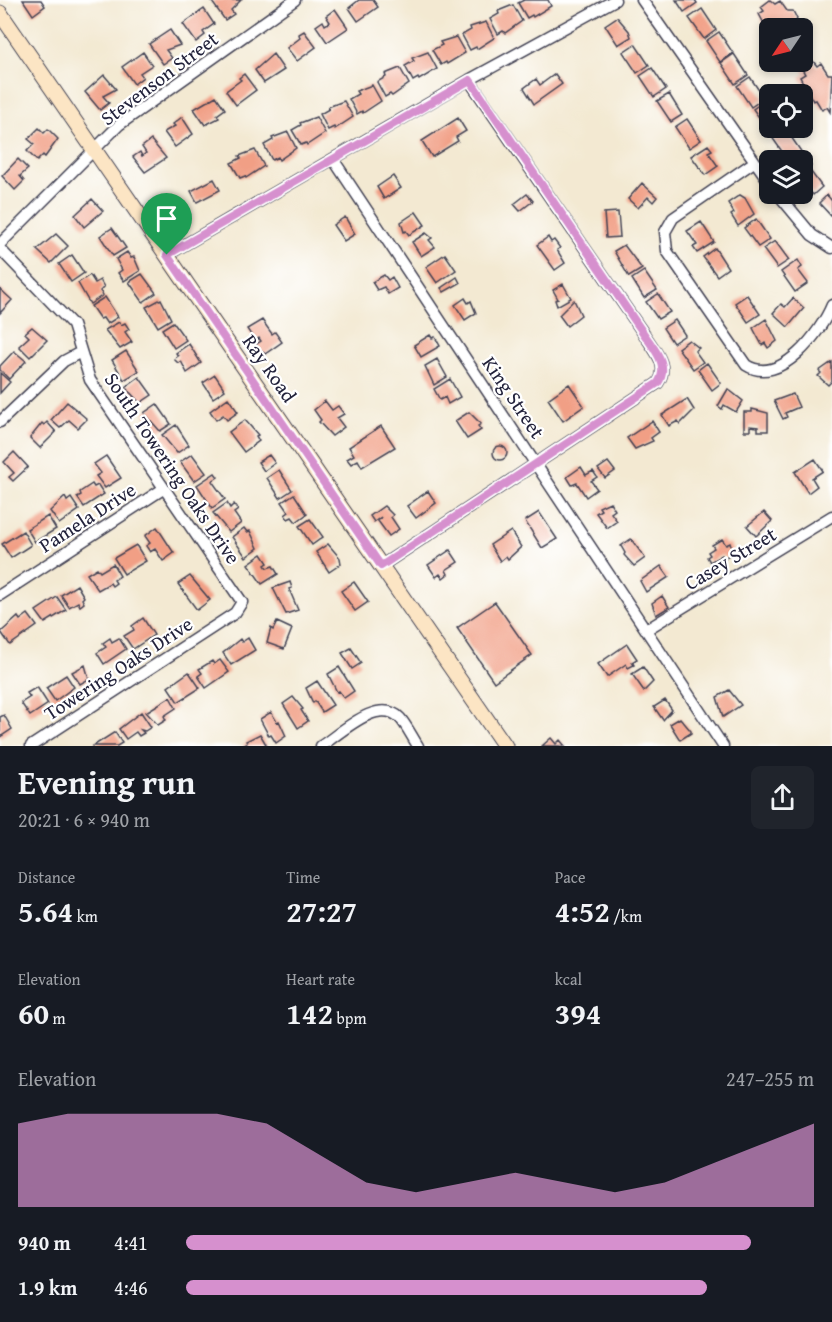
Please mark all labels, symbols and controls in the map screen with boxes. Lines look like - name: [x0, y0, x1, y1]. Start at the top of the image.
- north arrow: [759, 18, 813, 72]
- map controls: [759, 18, 813, 204]
- street label: Stevenson Street: [94, 24, 224, 132]
- button: locate: [759, 84, 813, 138]
- button: layers: [759, 150, 813, 204]
- pin: [141, 193, 192, 255]
- icon: arrive: [150, 202, 183, 235]
- street label: Ray Road: [236, 328, 304, 408]
- street label: King Street: [476, 350, 552, 444]
- street label: South Towering Oaks Drive: [98, 366, 248, 570]
- street label: Pamela Drive: [33, 475, 141, 559]
- street label: Casey Street: [679, 519, 781, 597]
- street label: Towering Oaks Drive: [38, 609, 198, 727]
- text: Evening run: [18, 758, 195, 806]
- button: share: [751, 766, 814, 829]
- text: 20:21 · 6 × 940 m: [18, 805, 150, 834]
- text: Distance: [18, 865, 75, 889]
- text: Time: [286, 865, 320, 889]
- text: Pace: [555, 865, 585, 889]
- text: 5.64: [18, 889, 73, 933]
- text: 27:27: [286, 889, 357, 933]
- text: 4:52: [555, 889, 610, 933]
- text: km: [73, 904, 98, 928]
- text: /km: [610, 904, 642, 928]
- text: Elevation: [18, 967, 81, 991]
- text: Heart rate: [286, 967, 355, 991]
- text: kcal: [555, 967, 582, 991]
- text: 60: [18, 991, 49, 1035]
- text: 142: [286, 991, 333, 1035]
- text: 394: [555, 991, 601, 1035]
- text: m: [49, 1006, 66, 1030]
- text: bpm: [333, 1006, 366, 1030]
- text: Elevation: [18, 1064, 96, 1093]
- text: 247–255 m: [726, 1064, 814, 1093]
- text: 940 m: [18, 1228, 71, 1257]
- text: 4:41: [114, 1228, 148, 1257]
- text: 1.9 km: [18, 1273, 77, 1302]
- text: 4:46: [114, 1273, 148, 1302]

